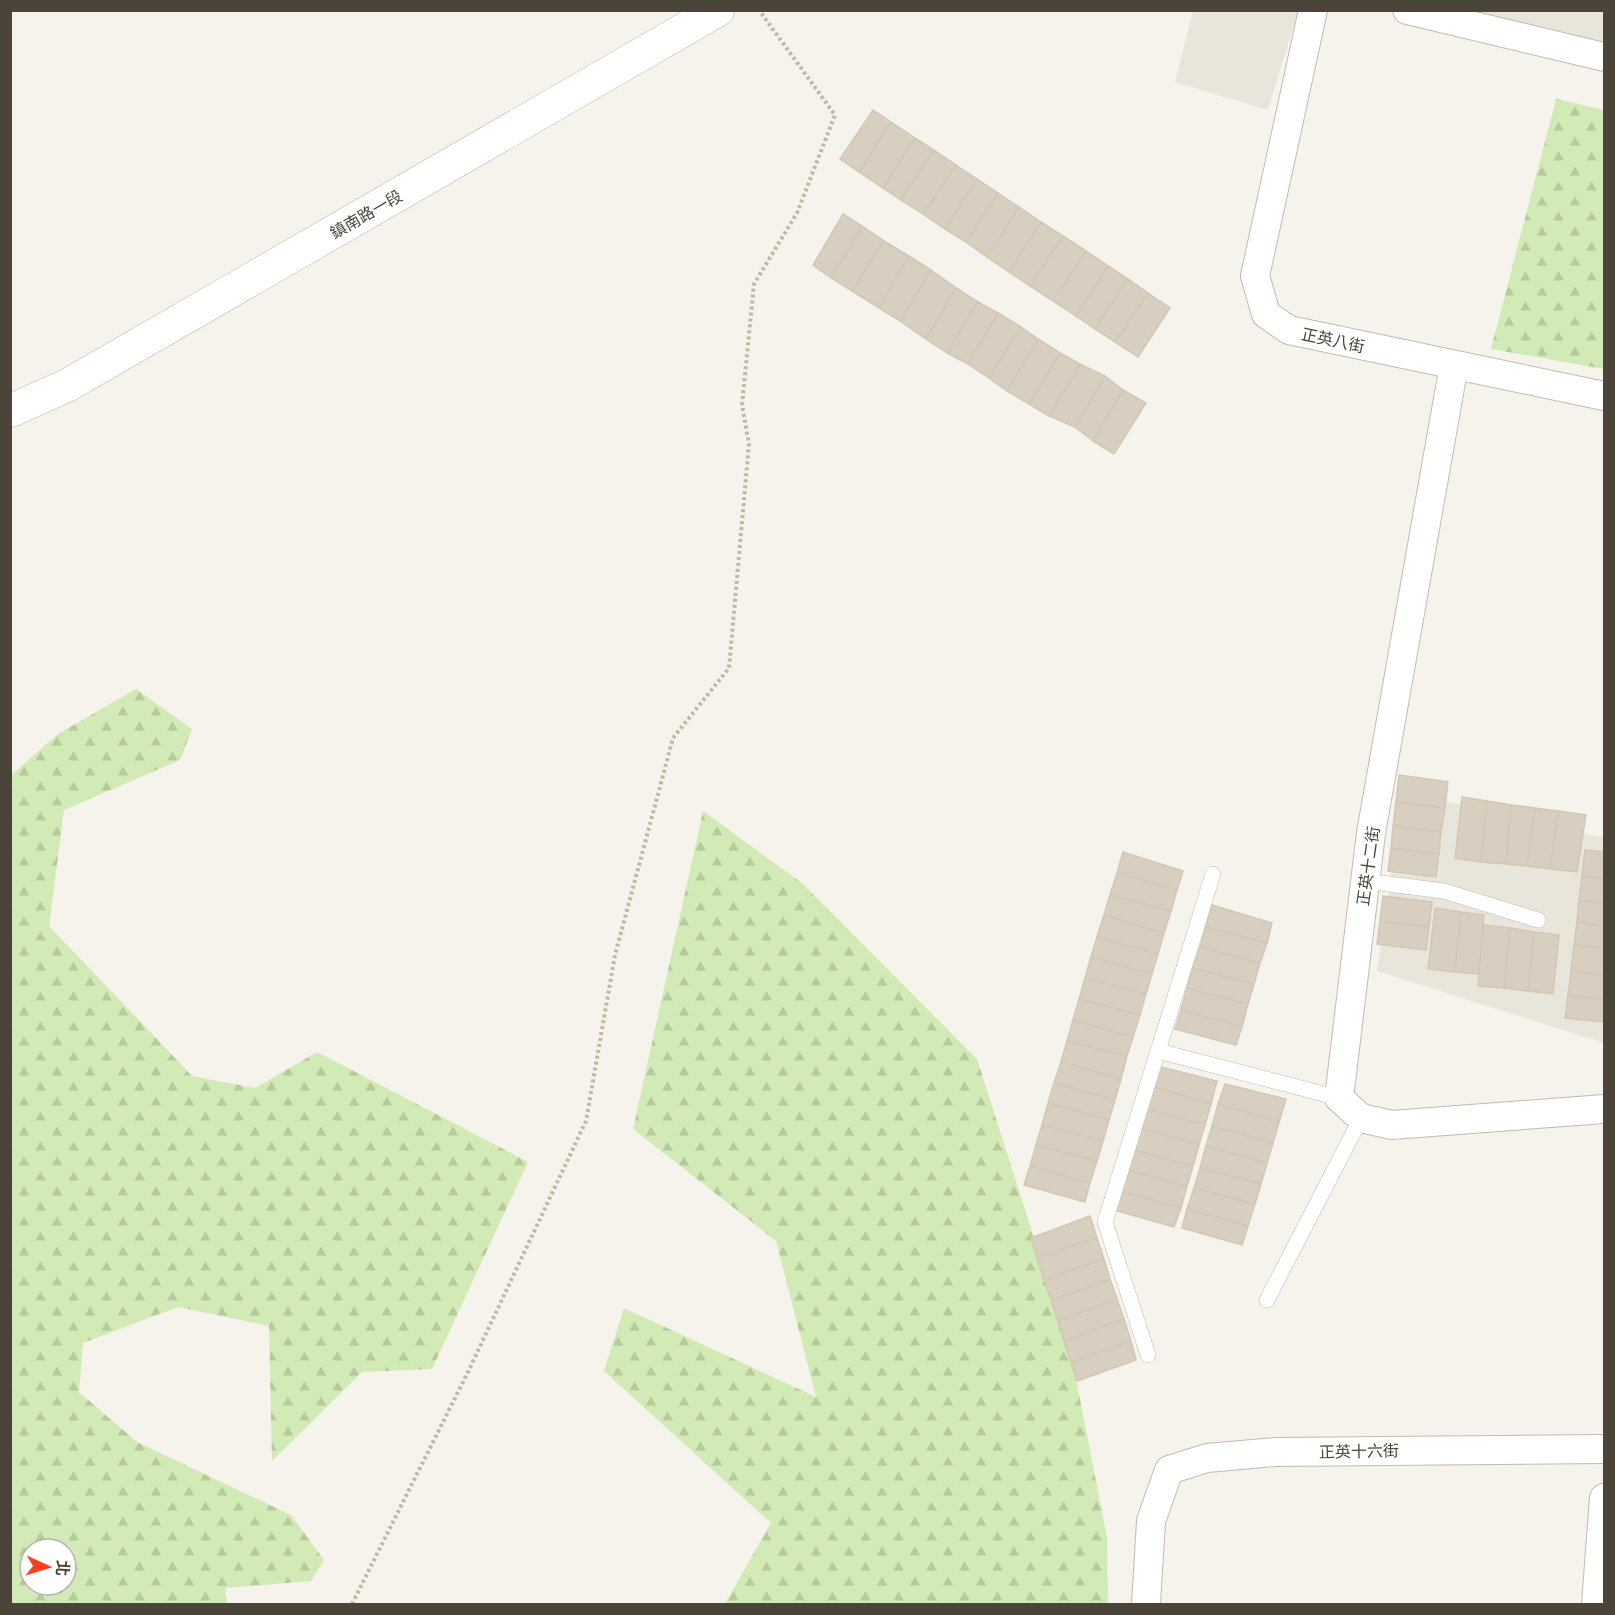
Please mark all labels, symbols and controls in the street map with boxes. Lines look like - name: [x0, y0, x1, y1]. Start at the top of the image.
- street label: 鎮南路一段: [327, 186, 405, 242]
- street label: 正英八街: [1300, 325, 1366, 355]
- street label: 正英十二街: [1354, 825, 1382, 907]
- street label: 正英十六街: [1319, 1441, 1399, 1461]
- north arrow: [18, 1537, 78, 1597]
- text: 北: [53, 1559, 73, 1577]

